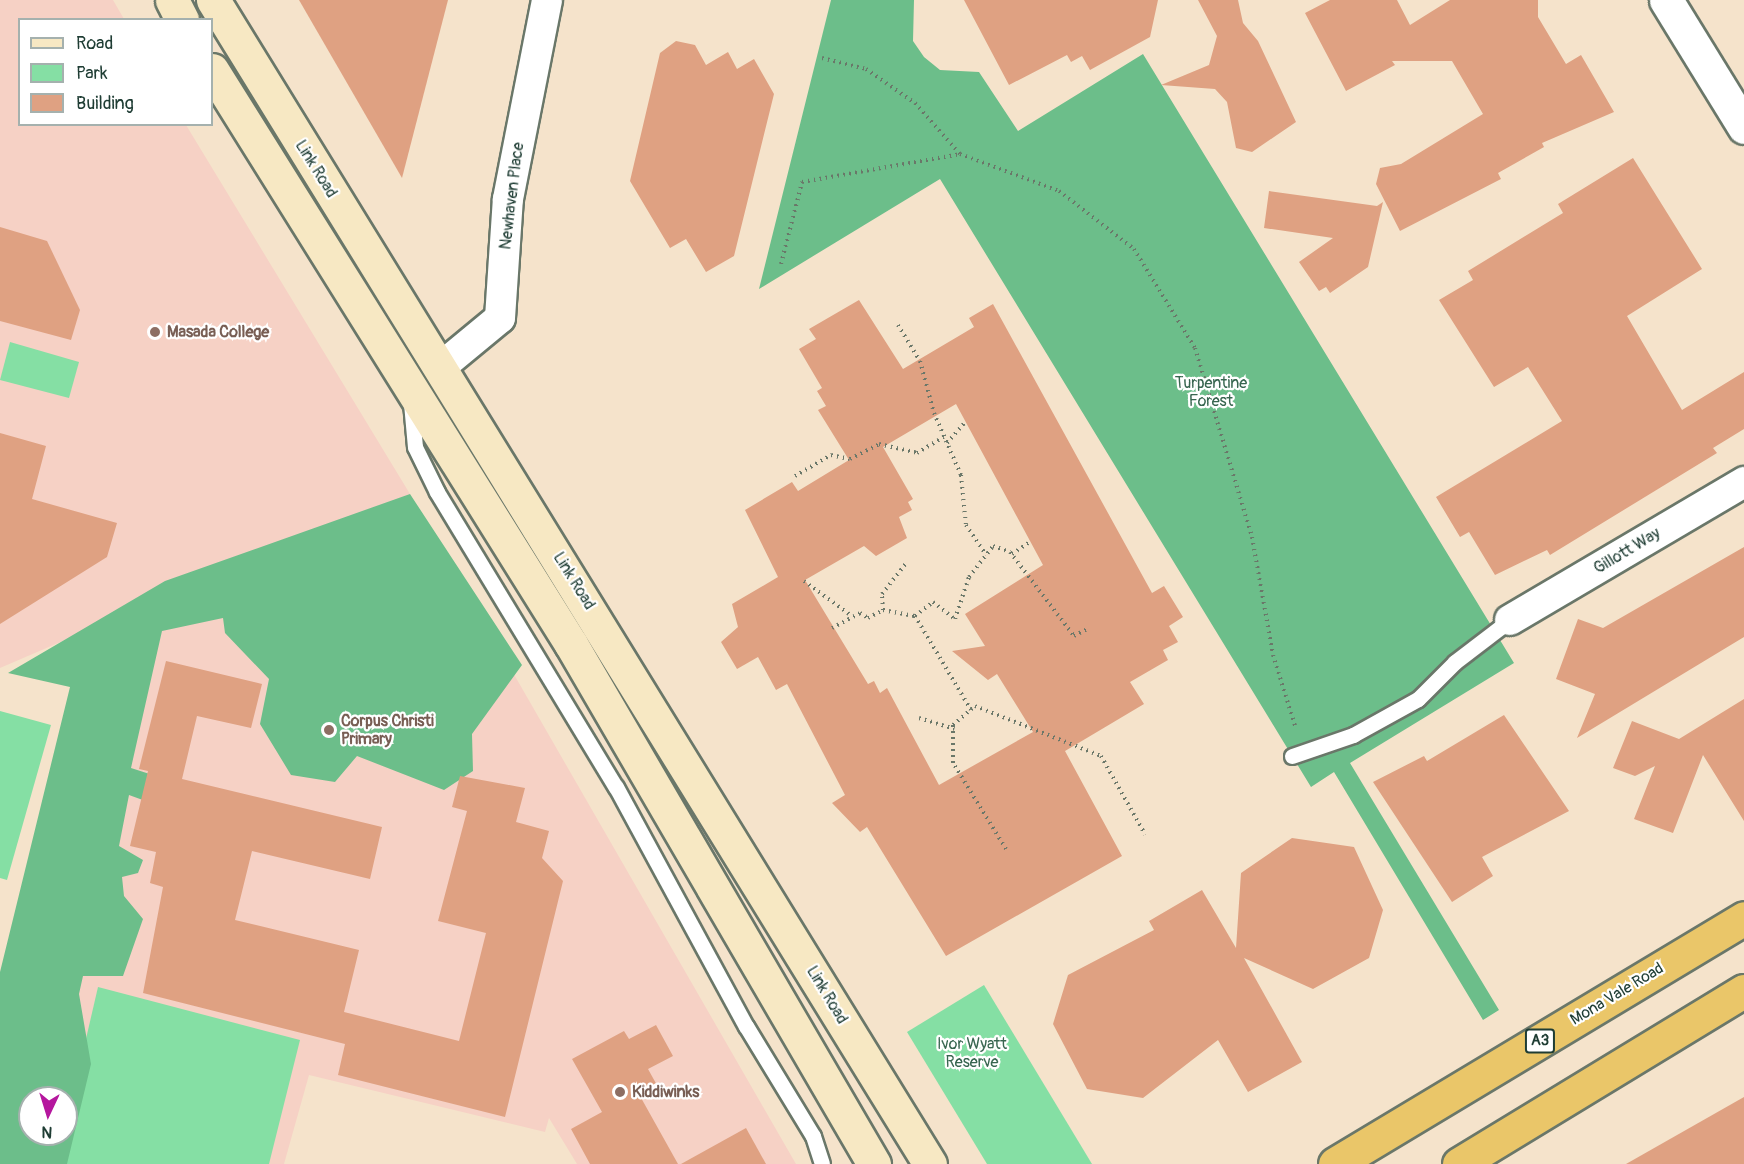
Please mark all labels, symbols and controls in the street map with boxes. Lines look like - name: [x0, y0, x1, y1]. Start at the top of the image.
- legend: [18, 18, 213, 126]
- text: Road: [76, 32, 113, 55]
- text: Park: [76, 62, 108, 85]
- text: Building: [76, 92, 134, 115]
- street label: Link Road: [291, 137, 341, 201]
- street label: Newhaven Place: [496, 141, 528, 251]
- place label: Masada College: [167, 322, 269, 342]
- marker: Masada College: [148, 325, 162, 339]
- park label: Turpentine Forest: [1175, 373, 1247, 411]
- street label: Gillott Way: [1590, 524, 1664, 578]
- street label: Link Road: [549, 549, 599, 613]
- place label: Corpus Christi Primary: [341, 711, 434, 749]
- marker: Corpus Christi Primary: [322, 723, 336, 737]
- street label: Mona Vale Road: [1567, 959, 1667, 1029]
- street label: Link Road: [802, 963, 852, 1027]
- road number: A3: [1524, 1029, 1556, 1053]
- park label: Ivor Wyatt Reserve: [937, 1034, 1007, 1072]
- place label: Kiddiwinks: [632, 1082, 699, 1102]
- marker: Kiddiwinks: [613, 1085, 627, 1099]
- north arrow: [18, 1086, 78, 1146]
- text: N: [41, 1122, 53, 1142]

